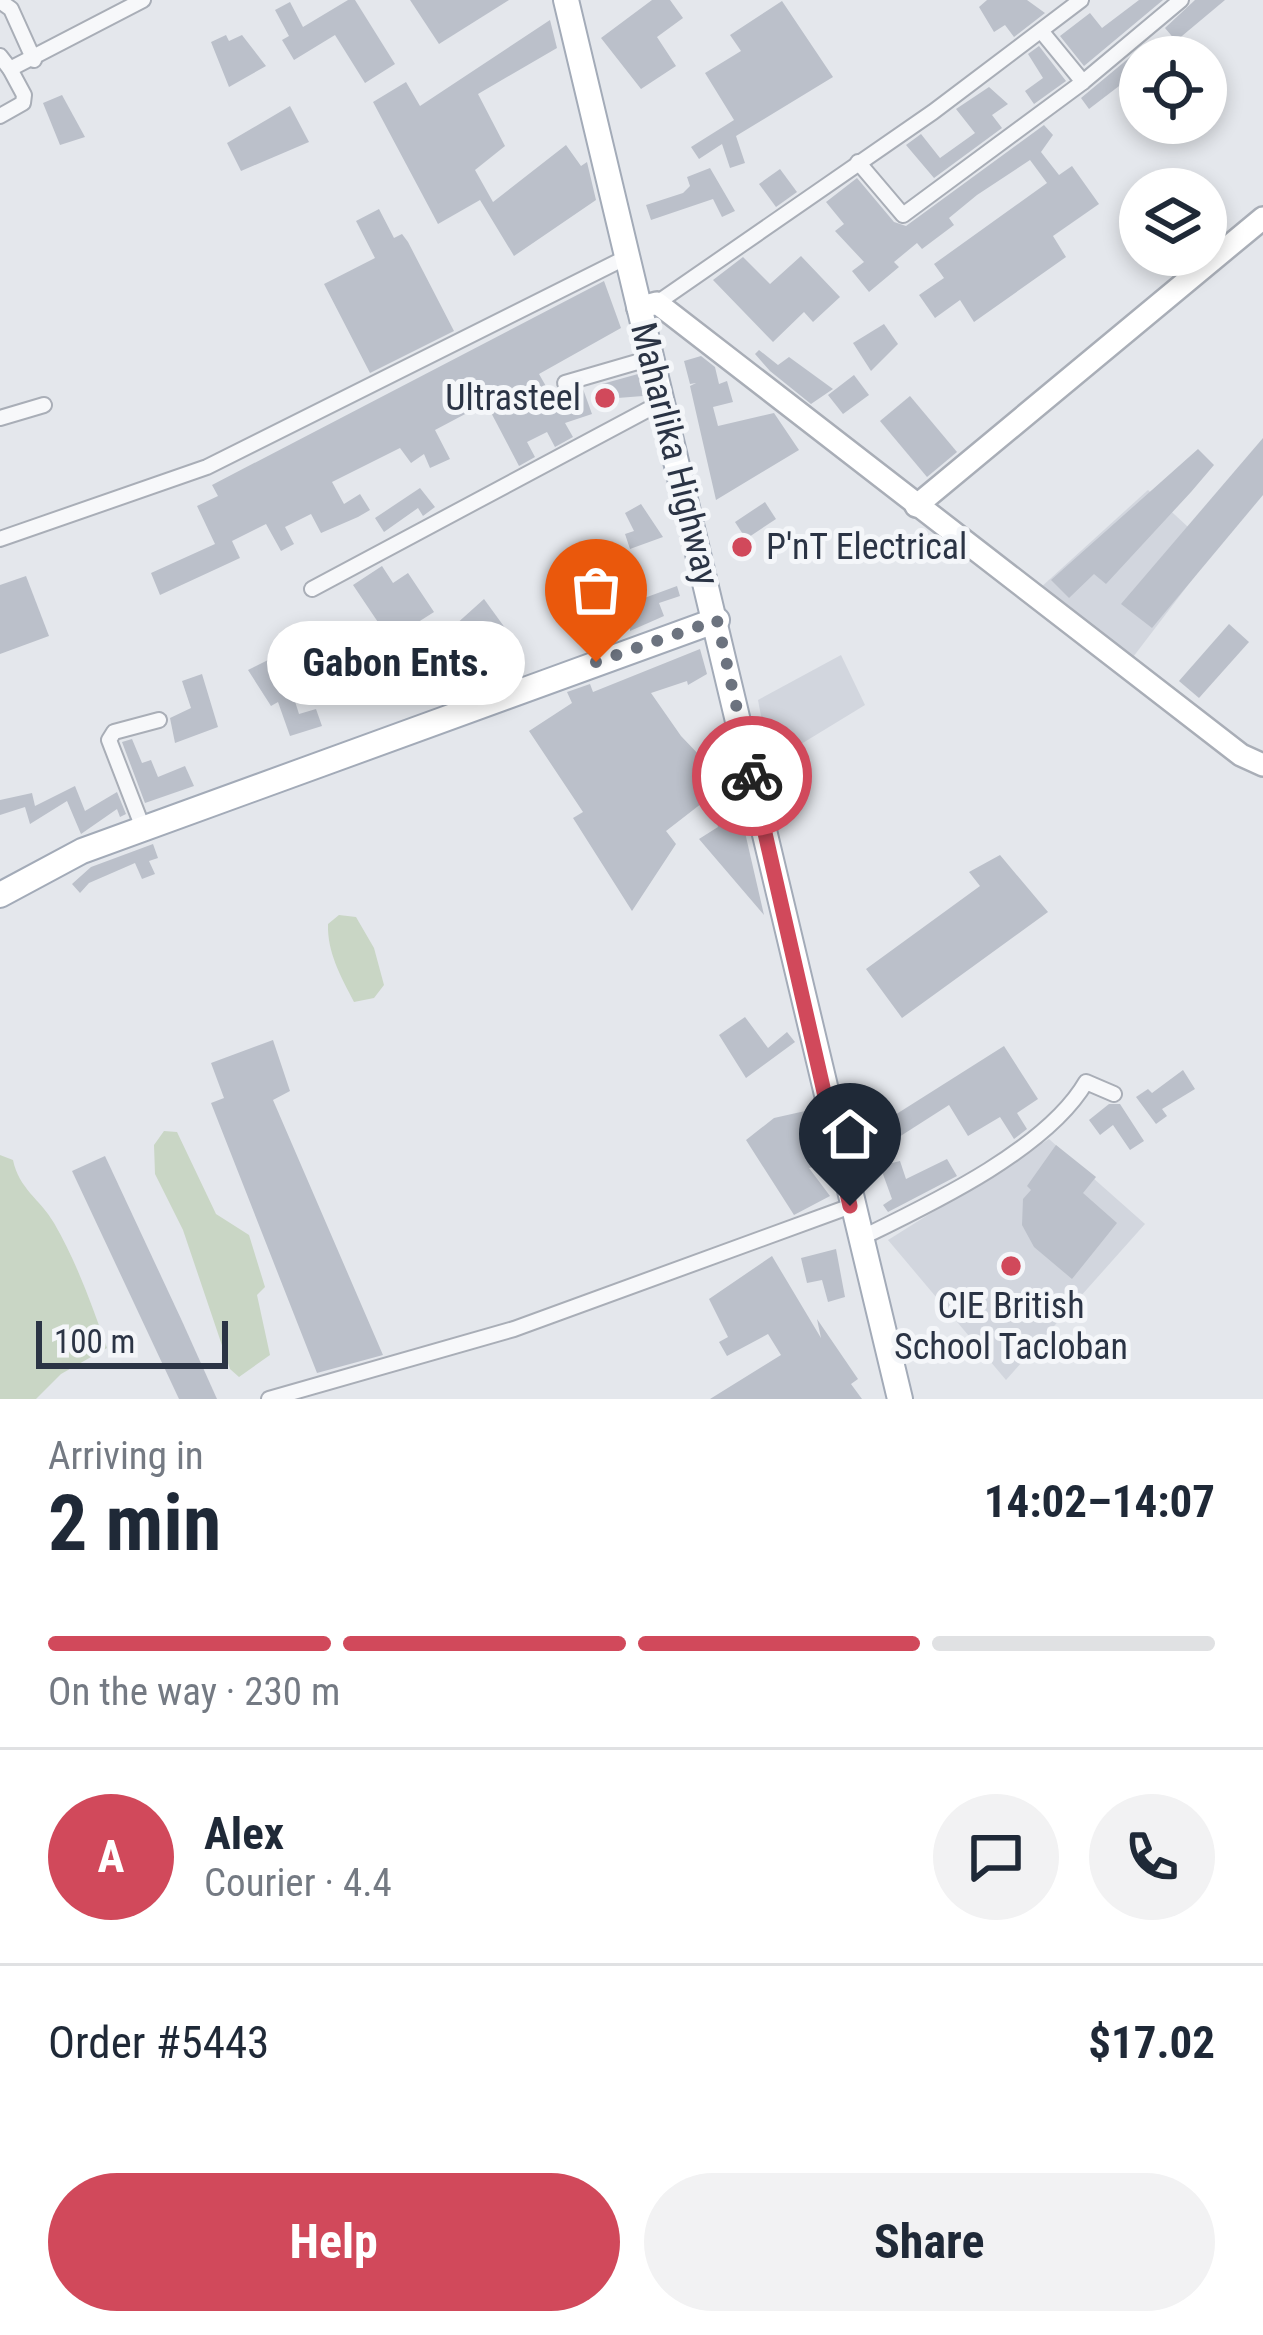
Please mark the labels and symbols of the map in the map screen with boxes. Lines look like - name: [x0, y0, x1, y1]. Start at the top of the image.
- street label: Maharlika Highway: [622, 318, 728, 590]
- place label: Ultrasteel: [445, 377, 581, 419]
- marker: Ultrasteel: [592, 385, 618, 411]
- place label: P'nT Electrical: [766, 526, 967, 568]
- marker: P'nT Electrical: [729, 534, 755, 560]
- pin: [545, 539, 647, 662]
- callout: Gabon Ents.: [266, 620, 524, 704]
- courier: [692, 716, 812, 836]
- pin: [799, 1083, 901, 1206]
- marker: CIE British School Tacloban: [998, 1253, 1024, 1279]
- place label: CIE British School Tacloban: [894, 1285, 1128, 1368]
- scale bar: [36, 1315, 228, 1368]

